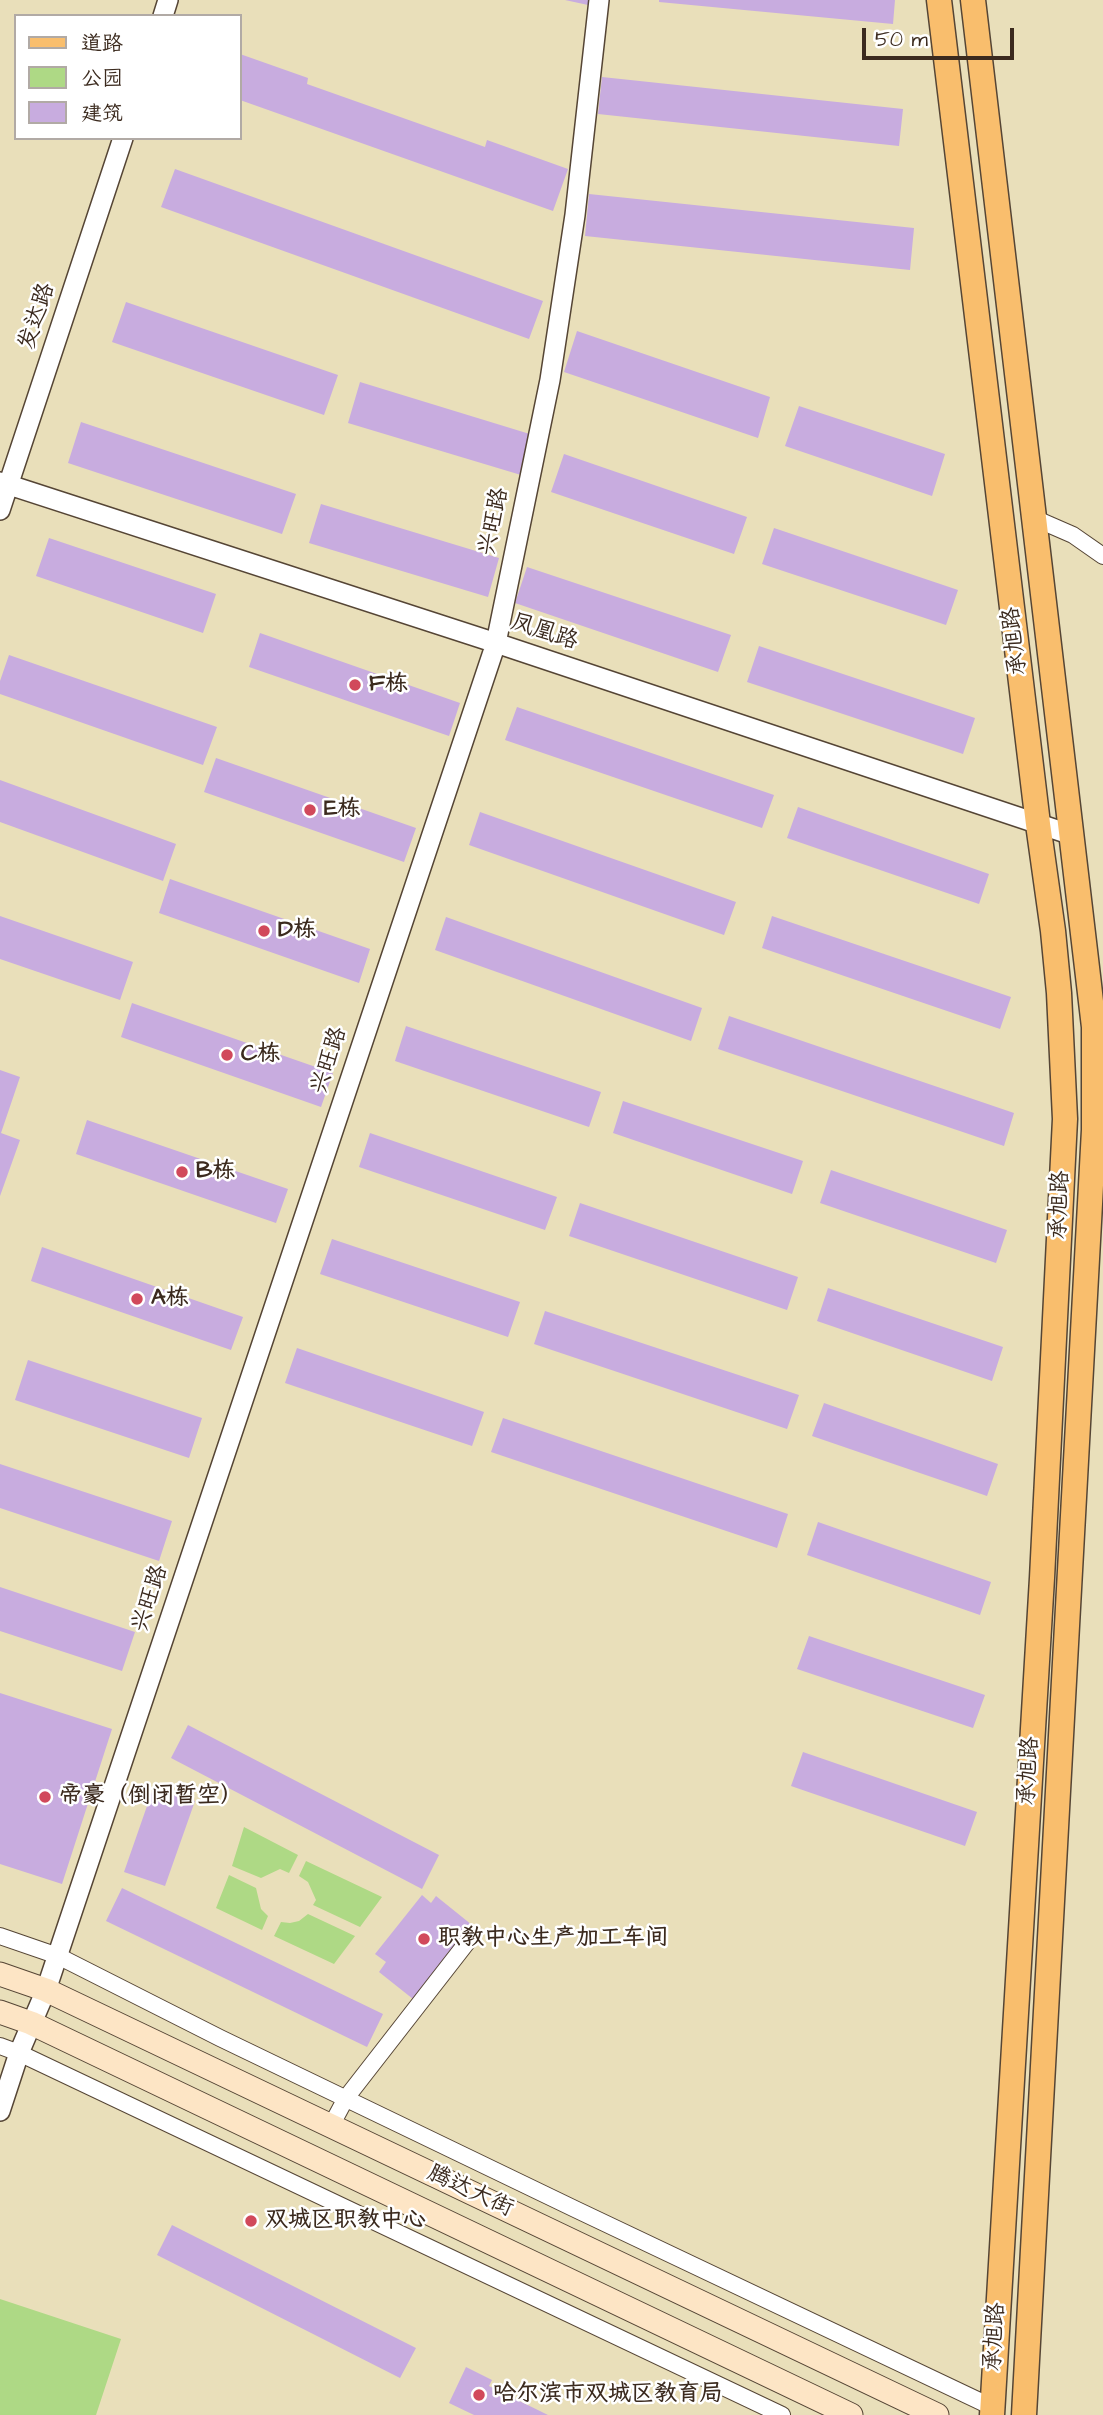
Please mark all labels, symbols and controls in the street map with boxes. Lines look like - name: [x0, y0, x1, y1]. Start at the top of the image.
- legend: [14, 14, 242, 140]
- scale bar: [865, 14, 1017, 58]
- text: 50 m: [875, 25, 928, 54]
- text: 道路: [81, 29, 123, 58]
- text: 公园: [81, 64, 123, 93]
- text: 建筑: [81, 99, 123, 128]
- street label: 发达路: [14, 280, 62, 354]
- street label: 兴旺路: [474, 485, 516, 559]
- street label: 承旭路: [998, 605, 1034, 677]
- street label: 凤凰路: [507, 609, 581, 657]
- place label: F栋: [369, 671, 408, 699]
- marker: F栋: [347, 677, 363, 693]
- place label: E栋: [324, 796, 361, 824]
- marker: E栋: [302, 802, 318, 818]
- place label: D栋: [278, 917, 316, 945]
- marker: D栋: [256, 923, 272, 939]
- street label: 兴旺路: [306, 1024, 354, 1098]
- place label: C栋: [241, 1041, 280, 1069]
- marker: C栋: [219, 1047, 235, 1063]
- place label: B栋: [196, 1158, 235, 1186]
- marker: B栋: [174, 1164, 190, 1180]
- street label: 承旭路: [1046, 1170, 1076, 1240]
- place label: A栋: [151, 1285, 189, 1313]
- marker: A栋: [129, 1291, 145, 1307]
- street label: 兴旺路: [127, 1562, 175, 1636]
- street label: 承旭路: [1014, 1736, 1046, 1806]
- place label: 帝豪（倒闭暂空）: [59, 1783, 243, 1811]
- marker: 帝豪（倒闭暂空）: [37, 1789, 53, 1805]
- place label: 职教中心生产加工车间: [438, 1925, 668, 1953]
- marker: 职教中心生产加工车间: [416, 1931, 432, 1947]
- street label: 腾达大街: [422, 2160, 518, 2224]
- place label: 双城区职教中心: [265, 2207, 426, 2235]
- marker: 双城区职教中心: [243, 2213, 259, 2229]
- street label: 承旭路: [980, 2302, 1012, 2372]
- place label: 哈尔滨市双城区教育局: [493, 2381, 723, 2409]
- marker: 哈尔滨市双城区教育局: [471, 2387, 487, 2403]

